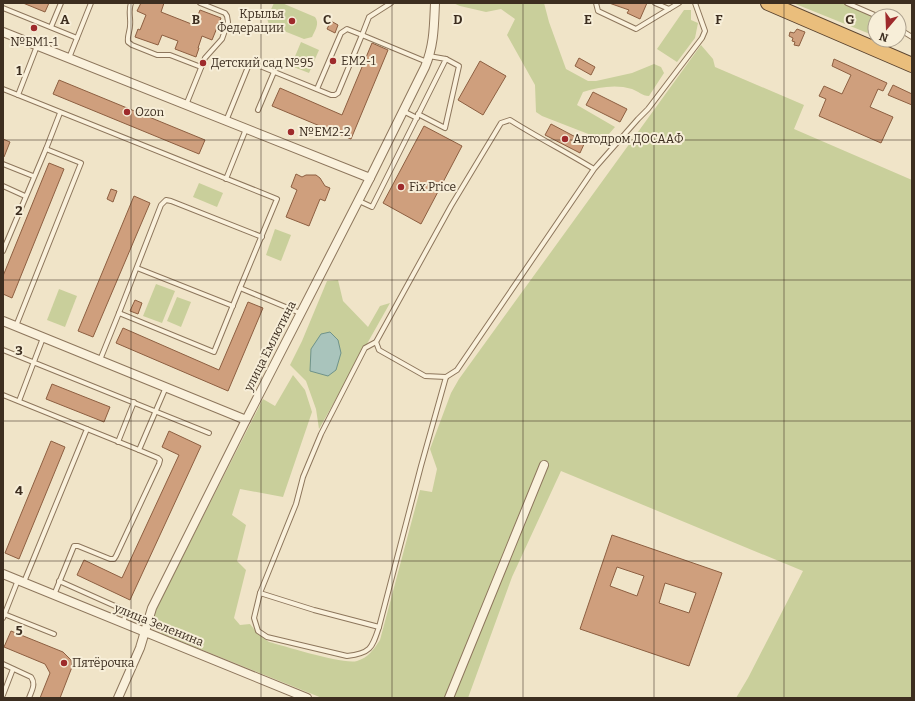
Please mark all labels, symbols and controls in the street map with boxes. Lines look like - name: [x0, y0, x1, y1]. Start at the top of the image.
- place label: Крылья Федерации: [217, 7, 284, 35]
- north arrow: [867, 8, 907, 48]
- text: A: [60, 12, 70, 27]
- text: B: [192, 12, 200, 27]
- text: C: [323, 12, 331, 27]
- text: D: [453, 12, 463, 27]
- text: E: [584, 12, 592, 27]
- text: F: [715, 12, 723, 27]
- text: G: [845, 12, 855, 27]
- marker: Крылья Федерации: [287, 16, 297, 26]
- marker: №БМ1-1: [29, 23, 39, 33]
- text: N: [877, 29, 890, 45]
- place label: №БМ1-1: [10, 35, 58, 49]
- place label: ЕМ2-1: [341, 54, 376, 68]
- place label: Детский сад №95: [211, 56, 313, 70]
- marker: ЕМ2-1: [328, 56, 338, 66]
- marker: Детский сад №95: [198, 58, 208, 68]
- text: 1: [16, 63, 22, 78]
- place label: Ozon: [135, 105, 165, 119]
- marker: Ozon: [122, 107, 132, 117]
- place label: №ЕМ2-2: [299, 125, 351, 139]
- marker: №ЕМ2-2: [286, 127, 296, 137]
- place label: Автодром ДОСААФ: [573, 132, 684, 146]
- marker: Автодром ДОСААФ: [560, 134, 570, 144]
- place label: Fix Price: [409, 180, 456, 194]
- marker: Fix Price: [396, 182, 406, 192]
- text: 2: [15, 203, 23, 218]
- street label: улица Емлютина: [241, 298, 299, 394]
- text: 3: [15, 343, 23, 358]
- text: 4: [15, 483, 23, 498]
- street label: улица Зеленина: [111, 600, 206, 649]
- text: 5: [15, 623, 23, 638]
- place label: Пятёрочка: [72, 656, 135, 670]
- marker: Пятёрочка: [59, 658, 69, 668]

